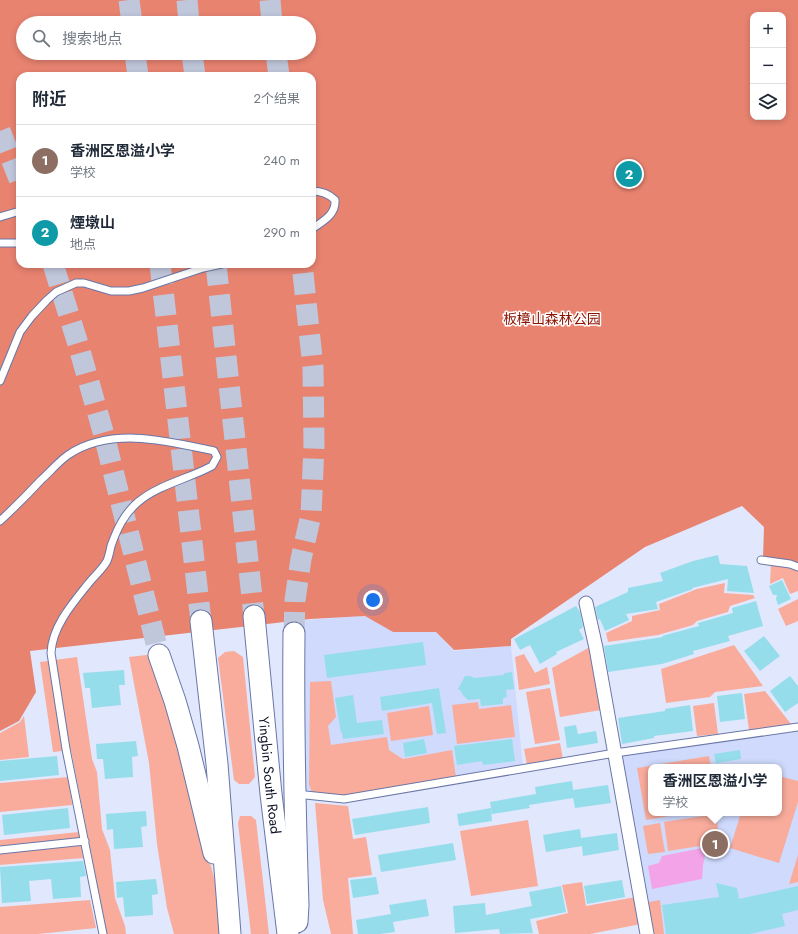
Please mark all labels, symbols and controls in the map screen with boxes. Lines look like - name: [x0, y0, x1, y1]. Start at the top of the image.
- map controls: [750, 12, 786, 120]
- button: +: [750, 12, 786, 48]
- search box: [16, 16, 316, 60]
- icon: search: [30, 27, 52, 49]
- text: 搜索地点: [62, 28, 122, 50]
- button: −: [750, 48, 786, 84]
- button: layers: [750, 84, 786, 120]
- text: 附近: [32, 87, 66, 111]
- text: 2个结果: [254, 89, 300, 108]
- text: 香洲区恩溢小学: [70, 140, 175, 162]
- text: 1: [42, 151, 48, 170]
- text: 240 m: [263, 151, 300, 170]
- pin: 2: [616, 159, 642, 189]
- text: 学校: [70, 163, 96, 182]
- text: 煙墩山: [70, 212, 115, 234]
- text: 2: [41, 223, 49, 242]
- text: 290 m: [263, 223, 300, 242]
- text: 地点: [70, 235, 96, 254]
- park label: 板樟山森林公园: [503, 309, 601, 329]
- your location: [363, 590, 383, 610]
- street label: Yingbin South Road: [254, 716, 286, 835]
- popup: [648, 764, 782, 816]
- text: 香洲区恩溢小学: [662, 770, 768, 792]
- text: 学校: [662, 793, 689, 812]
- pin: 1: [702, 829, 728, 859]

